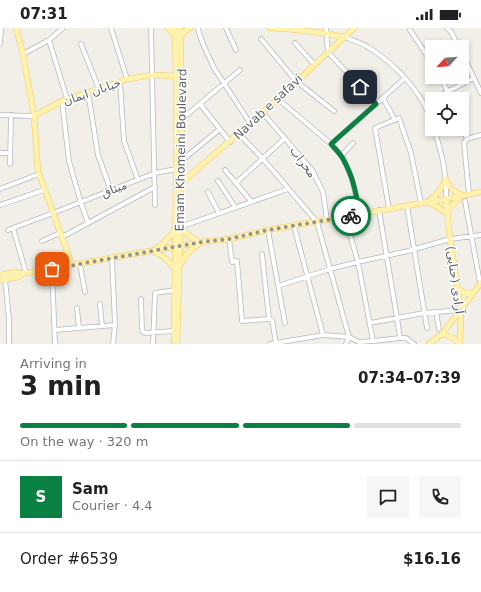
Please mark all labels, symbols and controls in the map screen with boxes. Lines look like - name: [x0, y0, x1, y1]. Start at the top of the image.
- text: 07:31: [20, 5, 68, 23]
- north arrow: [425, 40, 469, 84]
- map controls: [425, 40, 469, 136]
- street label: Emam Khomeini Boulevard: [173, 68, 189, 232]
- pin: [343, 70, 377, 104]
- street label: Navab e safavi: [231, 72, 305, 142]
- street label: خیابان ایمان: [61, 76, 123, 108]
- icon: home: [349, 76, 371, 98]
- button: locate: [425, 92, 469, 136]
- street label: محراب: [286, 144, 319, 181]
- street label: میثاق: [99, 178, 129, 200]
- courier: [331, 196, 371, 236]
- icon: bike: [340, 205, 362, 227]
- street label: آزادی (حنایی): [442, 245, 468, 316]
- pin: [35, 252, 69, 286]
- icon: bag: [41, 258, 63, 280]
- text: Arriving in: [20, 356, 87, 371]
- text: 07:34–07:39: [358, 369, 461, 387]
- text: 3 min: [20, 371, 102, 401]
- text: On the way · 320 m: [20, 434, 148, 449]
- button: chat: [367, 476, 409, 518]
- button: phone: [419, 476, 461, 518]
- text: Sam: [72, 480, 109, 498]
- text: S: [36, 488, 46, 506]
- text: Courier · 4.4: [72, 498, 153, 513]
- text: Order #6539: [20, 550, 118, 568]
- text: $16.16: [403, 550, 461, 568]

